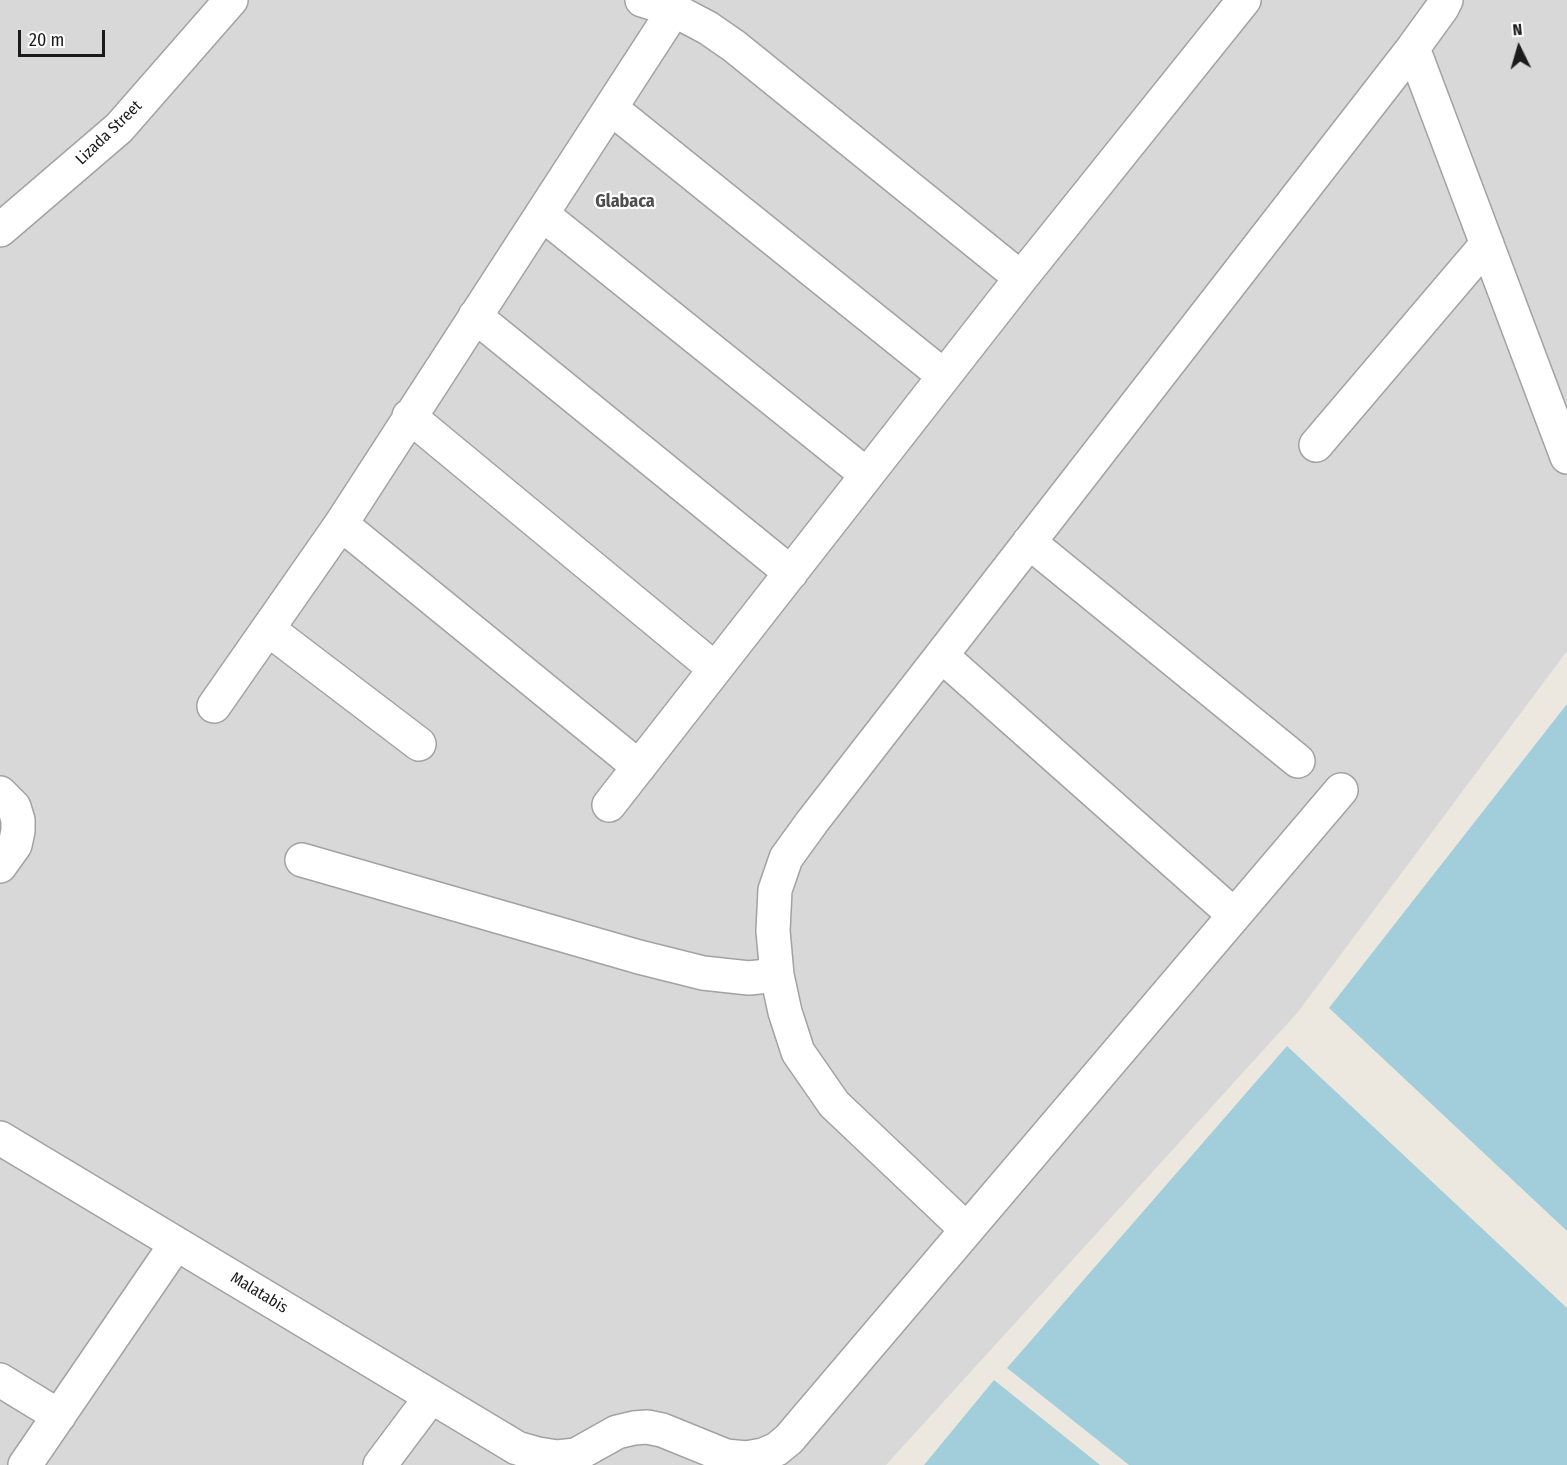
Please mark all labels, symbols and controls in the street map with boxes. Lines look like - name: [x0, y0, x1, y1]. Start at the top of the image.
- scale bar: [21, 18, 108, 56]
- north arrow: [1489, 18, 1549, 78]
- text: N: [1512, 20, 1523, 39]
- text: 20 m: [29, 29, 64, 51]
- street label: Lizada Street: [72, 97, 146, 169]
- district label: Glabaca: [595, 191, 655, 213]
- street label: Malatabis: [227, 1268, 291, 1318]

